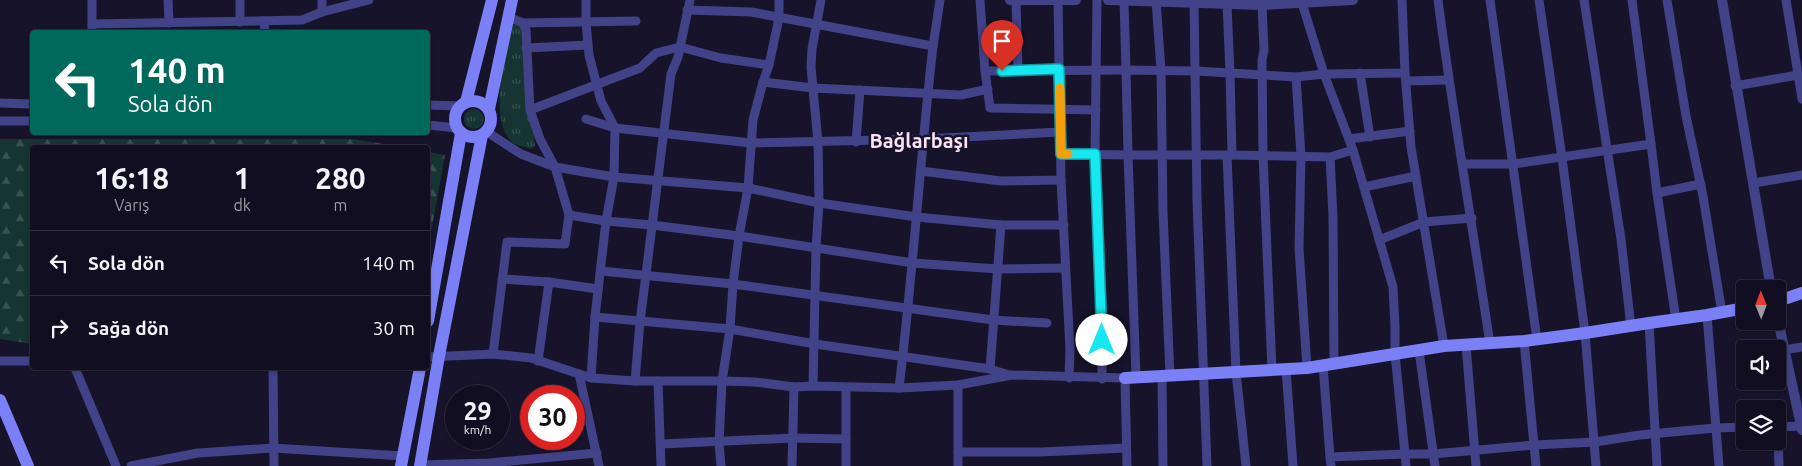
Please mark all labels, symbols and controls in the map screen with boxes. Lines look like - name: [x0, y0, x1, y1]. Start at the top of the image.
- pin: [981, 20, 1023, 71]
- icon: arrive: [988, 27, 1016, 55]
- icon: left: [45, 50, 110, 115]
- text: 140 m: [128, 50, 226, 90]
- text: Sola dön: [128, 91, 213, 116]
- district label: Bağlarbaşı: [869, 129, 969, 152]
- text: 16:18: [94, 161, 169, 195]
- text: 1: [234, 161, 251, 195]
- text: 280: [315, 161, 366, 195]
- text: Varış: [114, 196, 149, 214]
- text: dk: [233, 196, 251, 214]
- text: m: [334, 196, 347, 214]
- icon: left: [45, 249, 73, 277]
- text: Sola dön: [88, 252, 165, 274]
- text: 140 m: [362, 252, 415, 274]
- north arrow: [1736, 280, 1786, 330]
- map controls: [1736, 280, 1786, 450]
- position arrow: [1075, 313, 1127, 365]
- icon: right: [45, 314, 73, 342]
- text: Sağa dön: [88, 317, 169, 339]
- text: 30 m: [373, 317, 415, 339]
- button: sound: [1736, 340, 1786, 390]
- speed limit sign: 30: [520, 385, 585, 450]
- text: 29: [463, 397, 492, 425]
- button: layers: [1736, 400, 1786, 450]
- text: km/h: [464, 423, 491, 436]

